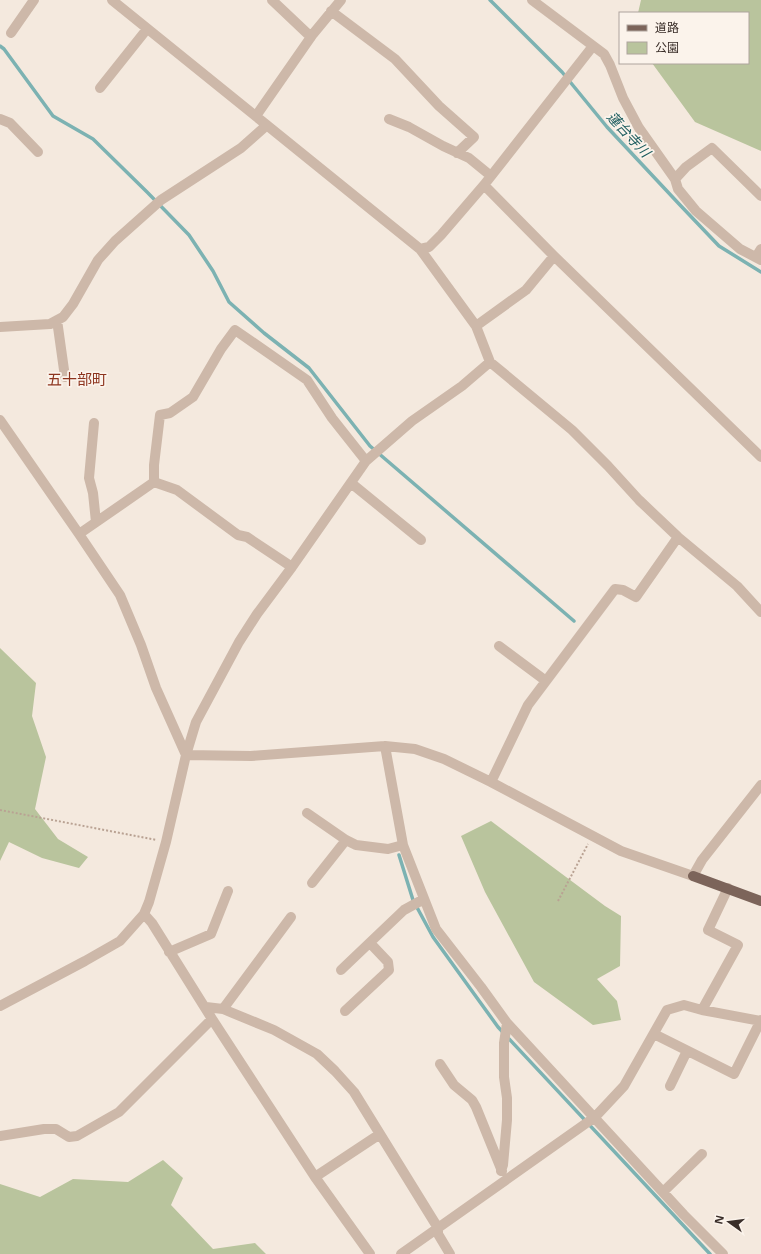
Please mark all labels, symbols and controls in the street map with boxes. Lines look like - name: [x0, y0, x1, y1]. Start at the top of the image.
- legend: [619, 12, 749, 64]
- text: 道路: [655, 19, 679, 36]
- text: 公園: [655, 39, 679, 56]
- water label: 蓮台寺川: [603, 107, 656, 162]
- district label: 五十部町: [47, 369, 107, 389]
- north arrow: [709, 1202, 749, 1242]
- text: N: [710, 1213, 727, 1226]

